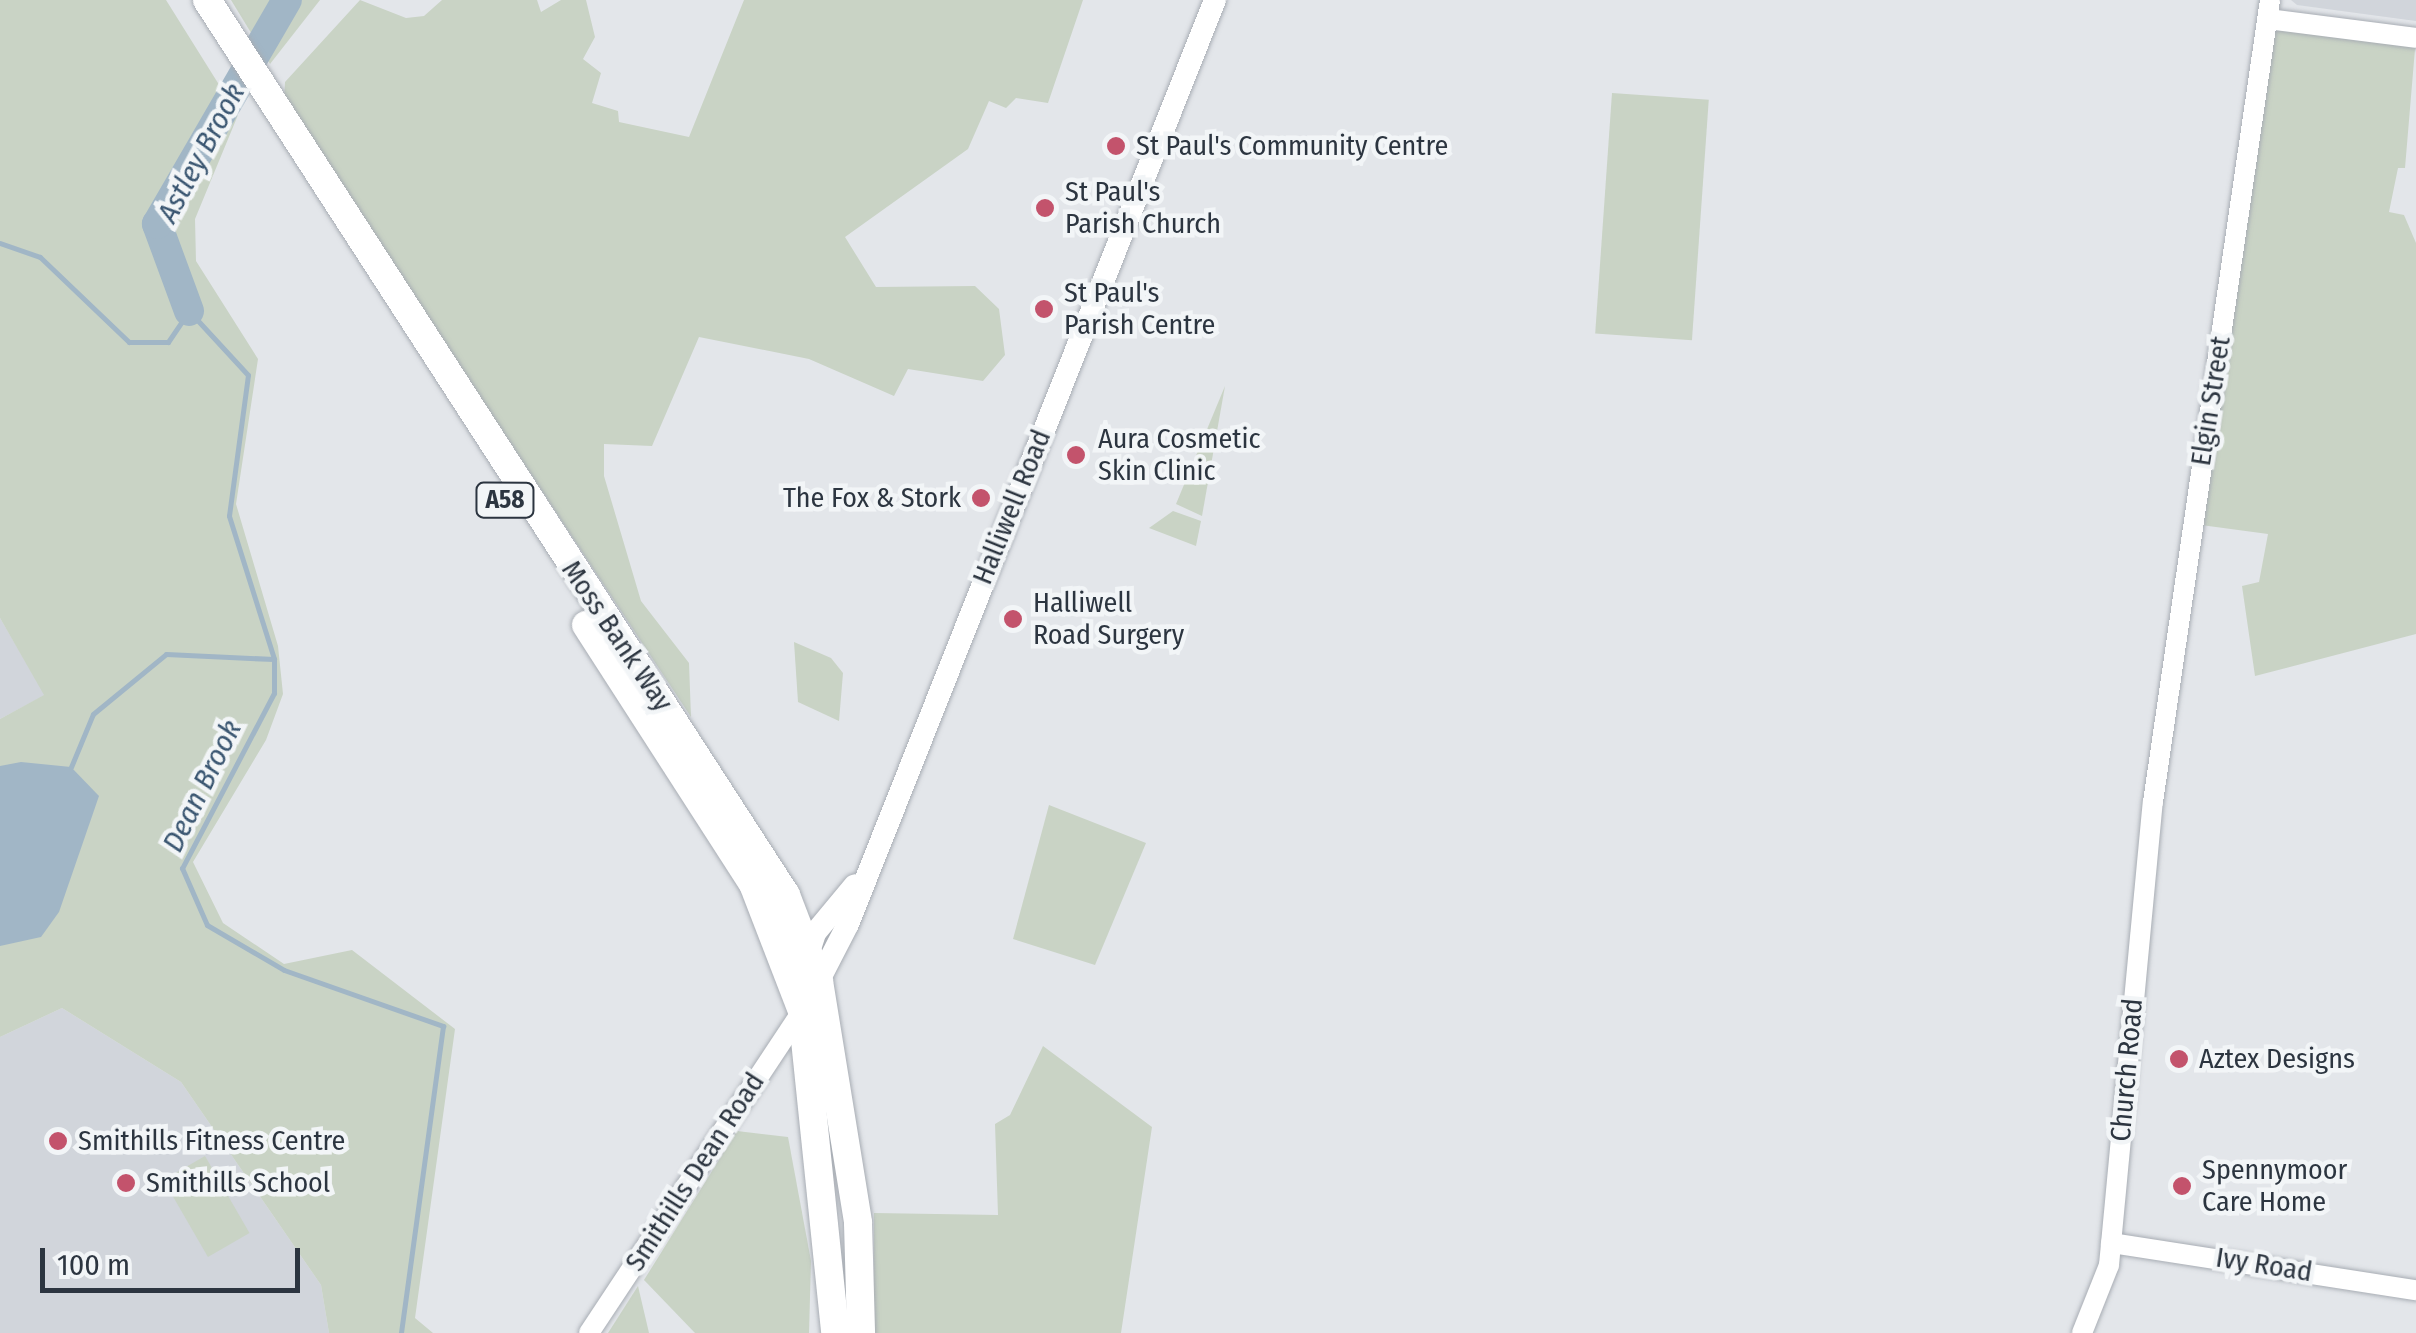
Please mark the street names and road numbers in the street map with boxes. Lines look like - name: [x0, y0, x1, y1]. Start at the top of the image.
- street label: Elgin Street: [2184, 334, 2238, 468]
- street label: Halliwell Road: [966, 425, 1058, 589]
- road number: A58: [475, 480, 535, 520]
- street label: Moss Bank Way: [554, 554, 680, 718]
- street label: Church Road: [2104, 997, 2150, 1143]
- street label: Smithills Dean Road: [618, 1067, 772, 1277]
- street label: Ivy Road: [2214, 1241, 2314, 1289]

